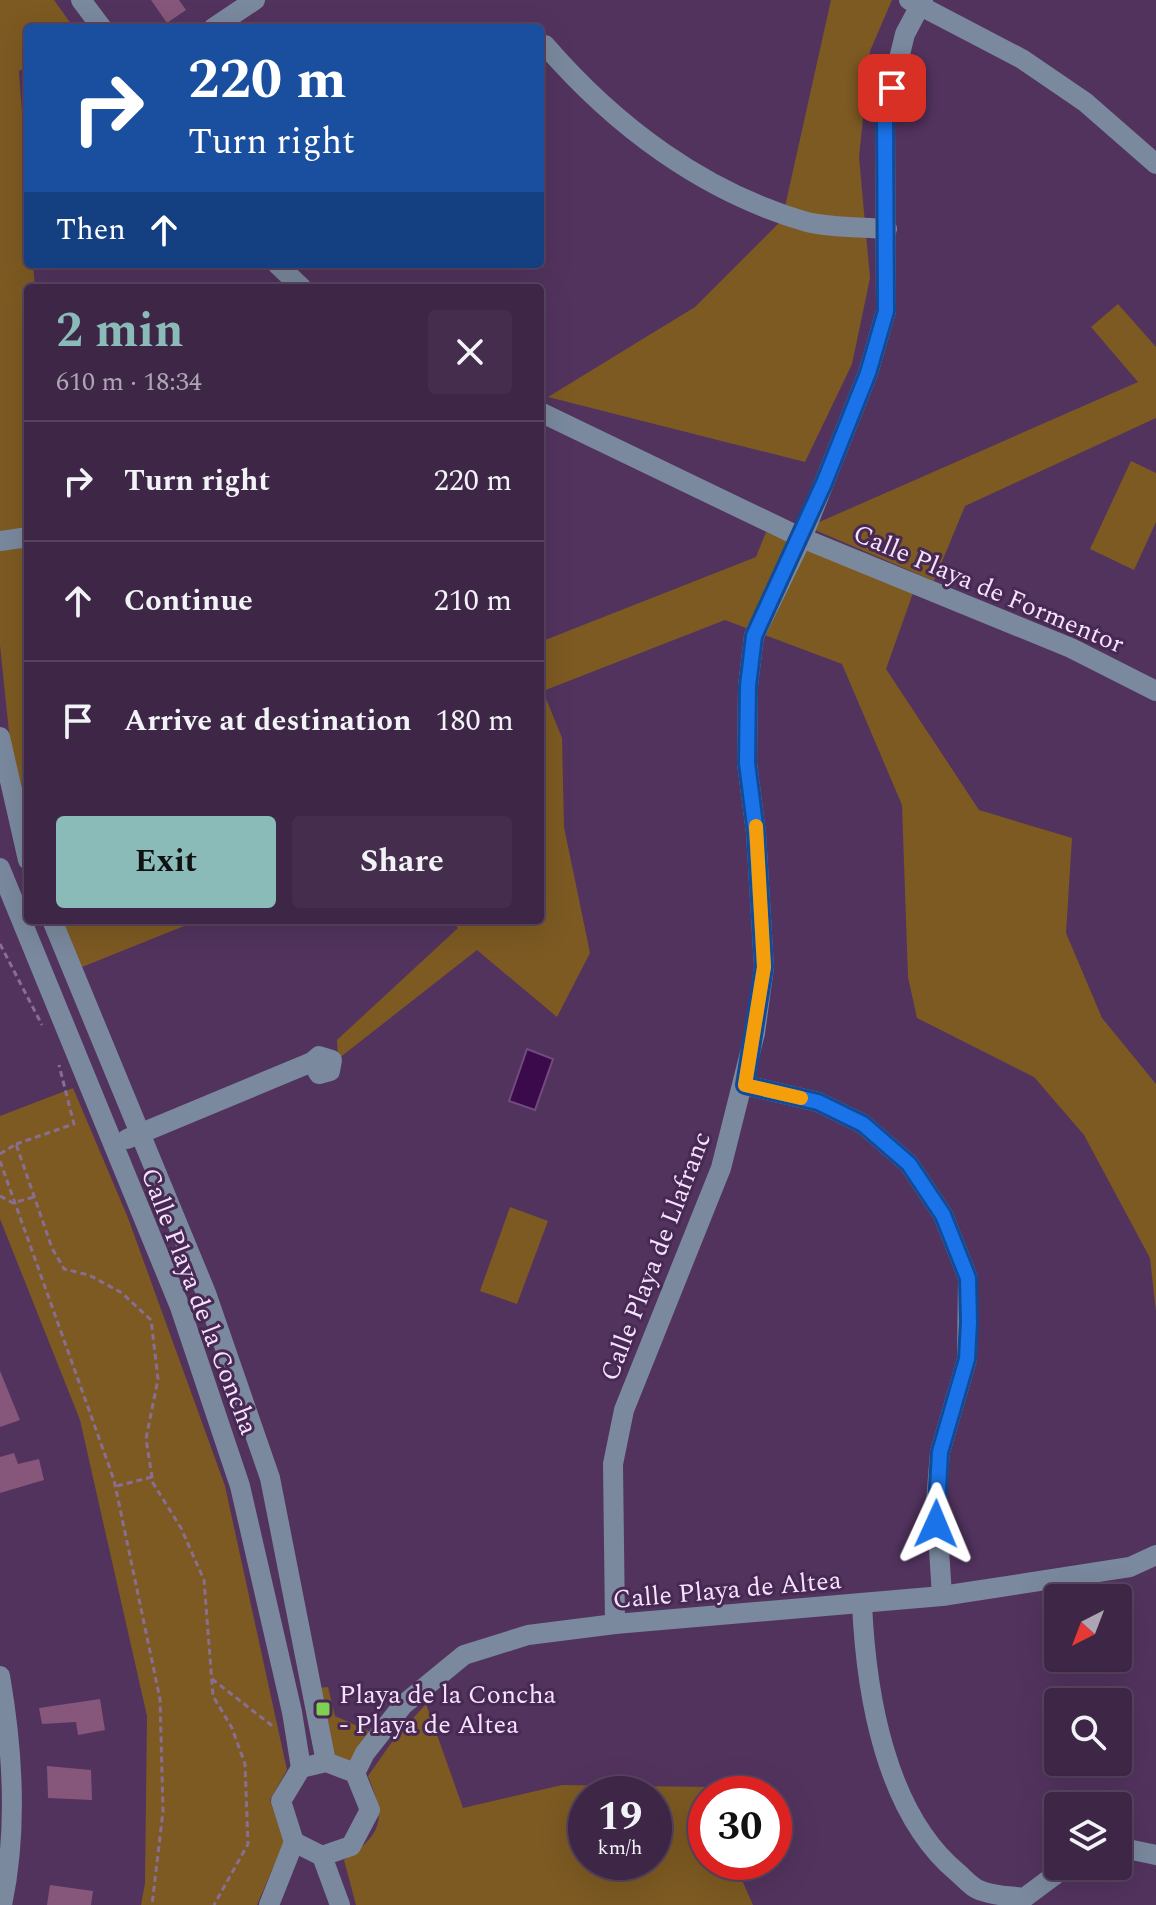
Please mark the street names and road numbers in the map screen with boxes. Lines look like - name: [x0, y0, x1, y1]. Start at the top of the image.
- street label: Calle Playa de Formentor: [847, 514, 1130, 664]
- street label: Calle Playa de Llafranc: [590, 1126, 722, 1387]
- street label: Calle Playa de la Concha: [130, 1162, 269, 1441]
- street label: Calle Playa de Altea: [611, 1560, 843, 1620]

